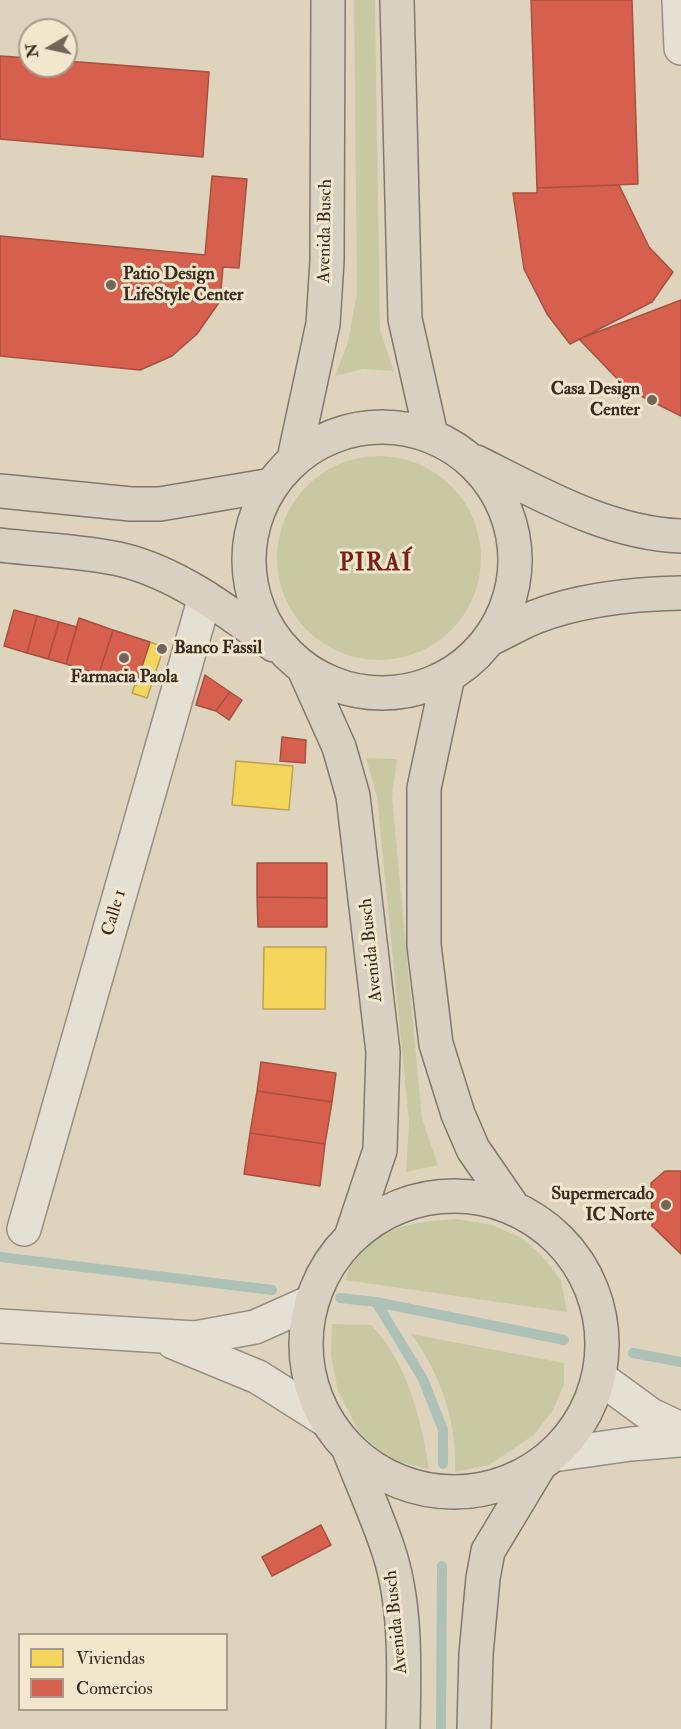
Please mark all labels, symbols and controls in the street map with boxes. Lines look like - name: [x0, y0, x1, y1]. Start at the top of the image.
- north arrow: [18, 18, 78, 78]
- text: N: [21, 42, 43, 59]
- street label: Avenida Busch: [314, 179, 338, 283]
- place label: Patio Design LifeStyle Center: [123, 264, 244, 306]
- marker: Patio Design LifeStyle Center: [104, 278, 118, 292]
- place label: Casa Design Center: [551, 379, 640, 422]
- marker: Casa Design Center: [645, 393, 659, 407]
- district label: PIRAÍ: [339, 551, 413, 579]
- place label: Banco Fassil: [174, 638, 262, 660]
- marker: Banco Fassil: [155, 642, 169, 656]
- marker: Farmacia Paola: [117, 651, 131, 665]
- place label: Farmacia Paola: [70, 667, 178, 689]
- street label: Calle 1: [98, 887, 132, 939]
- street label: Avenida Busch: [356, 897, 388, 1003]
- place label: Supermercado IC Norte: [551, 1184, 654, 1226]
- marker: Supermercado IC Norte: [659, 1198, 673, 1212]
- street label: Avenida Busch: [381, 1569, 413, 1675]
- legend: [18, 1633, 228, 1711]
- text: Viviendas: [76, 1647, 145, 1670]
- text: Comercios: [76, 1677, 153, 1700]

